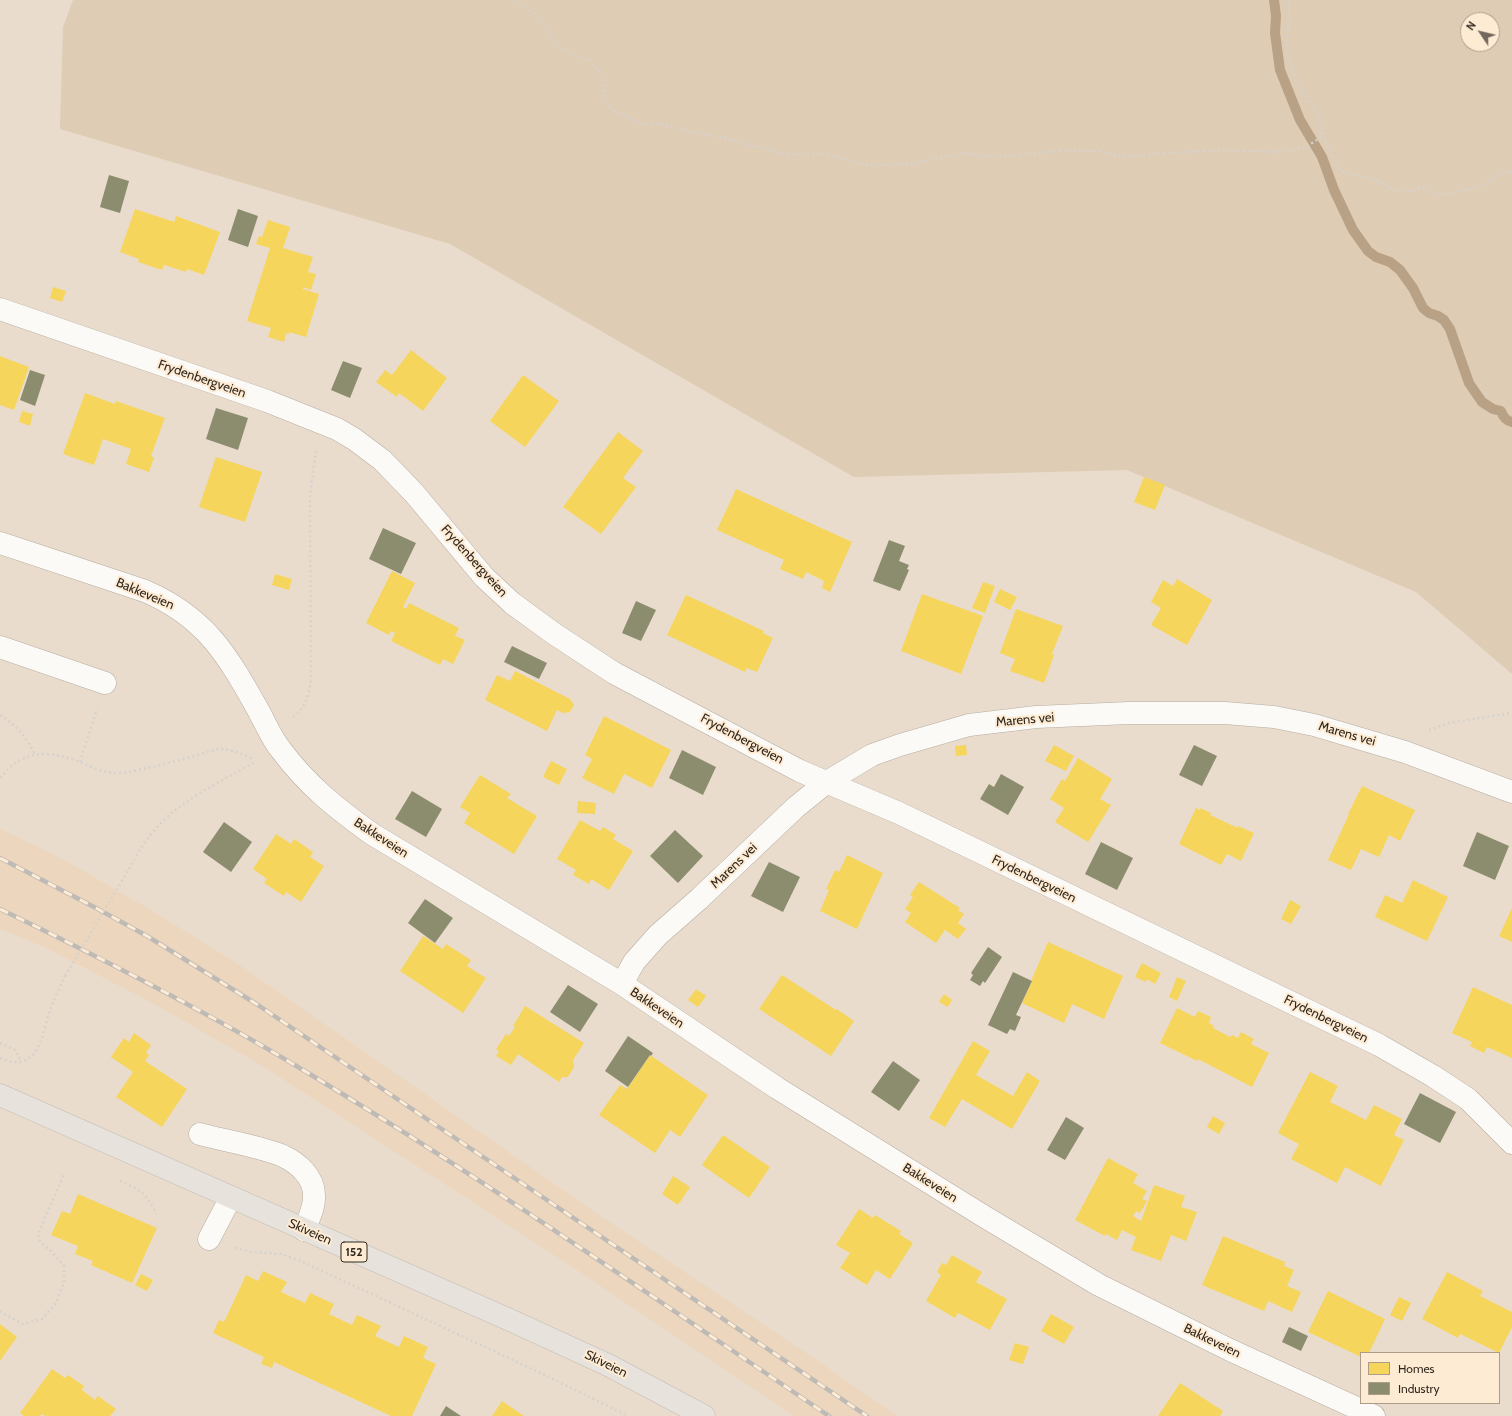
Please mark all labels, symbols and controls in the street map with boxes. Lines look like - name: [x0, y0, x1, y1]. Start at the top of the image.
- north arrow: [1460, 12, 1500, 52]
- text: N: [1463, 18, 1479, 33]
- street label: Frydenbergveien: [156, 357, 248, 401]
- street label: Frydenbergveien: [437, 522, 511, 600]
- street label: Bakkeveien: [114, 575, 176, 613]
- street label: Marens vei: [995, 710, 1055, 730]
- street label: Frydenbergveien: [698, 711, 786, 767]
- street label: Marens vei: [1317, 718, 1377, 750]
- street label: Bakkeveien: [351, 815, 411, 861]
- street label: Marens vei: [708, 840, 760, 892]
- street label: Frydenbergveien: [989, 852, 1079, 906]
- street label: Bakkeveien: [627, 984, 687, 1032]
- street label: Frydenbergveien: [1281, 992, 1371, 1046]
- street label: Bakkeveien: [900, 1160, 960, 1206]
- street label: Skiveien: [286, 1216, 334, 1248]
- road number: 152: [341, 1242, 367, 1262]
- street label: Bakkeveien: [1181, 1320, 1243, 1362]
- street label: Skiveien: [582, 1347, 630, 1381]
- legend: [1360, 1352, 1500, 1404]
- text: Homes: [1398, 1361, 1435, 1376]
- text: Industry: [1398, 1381, 1439, 1396]

